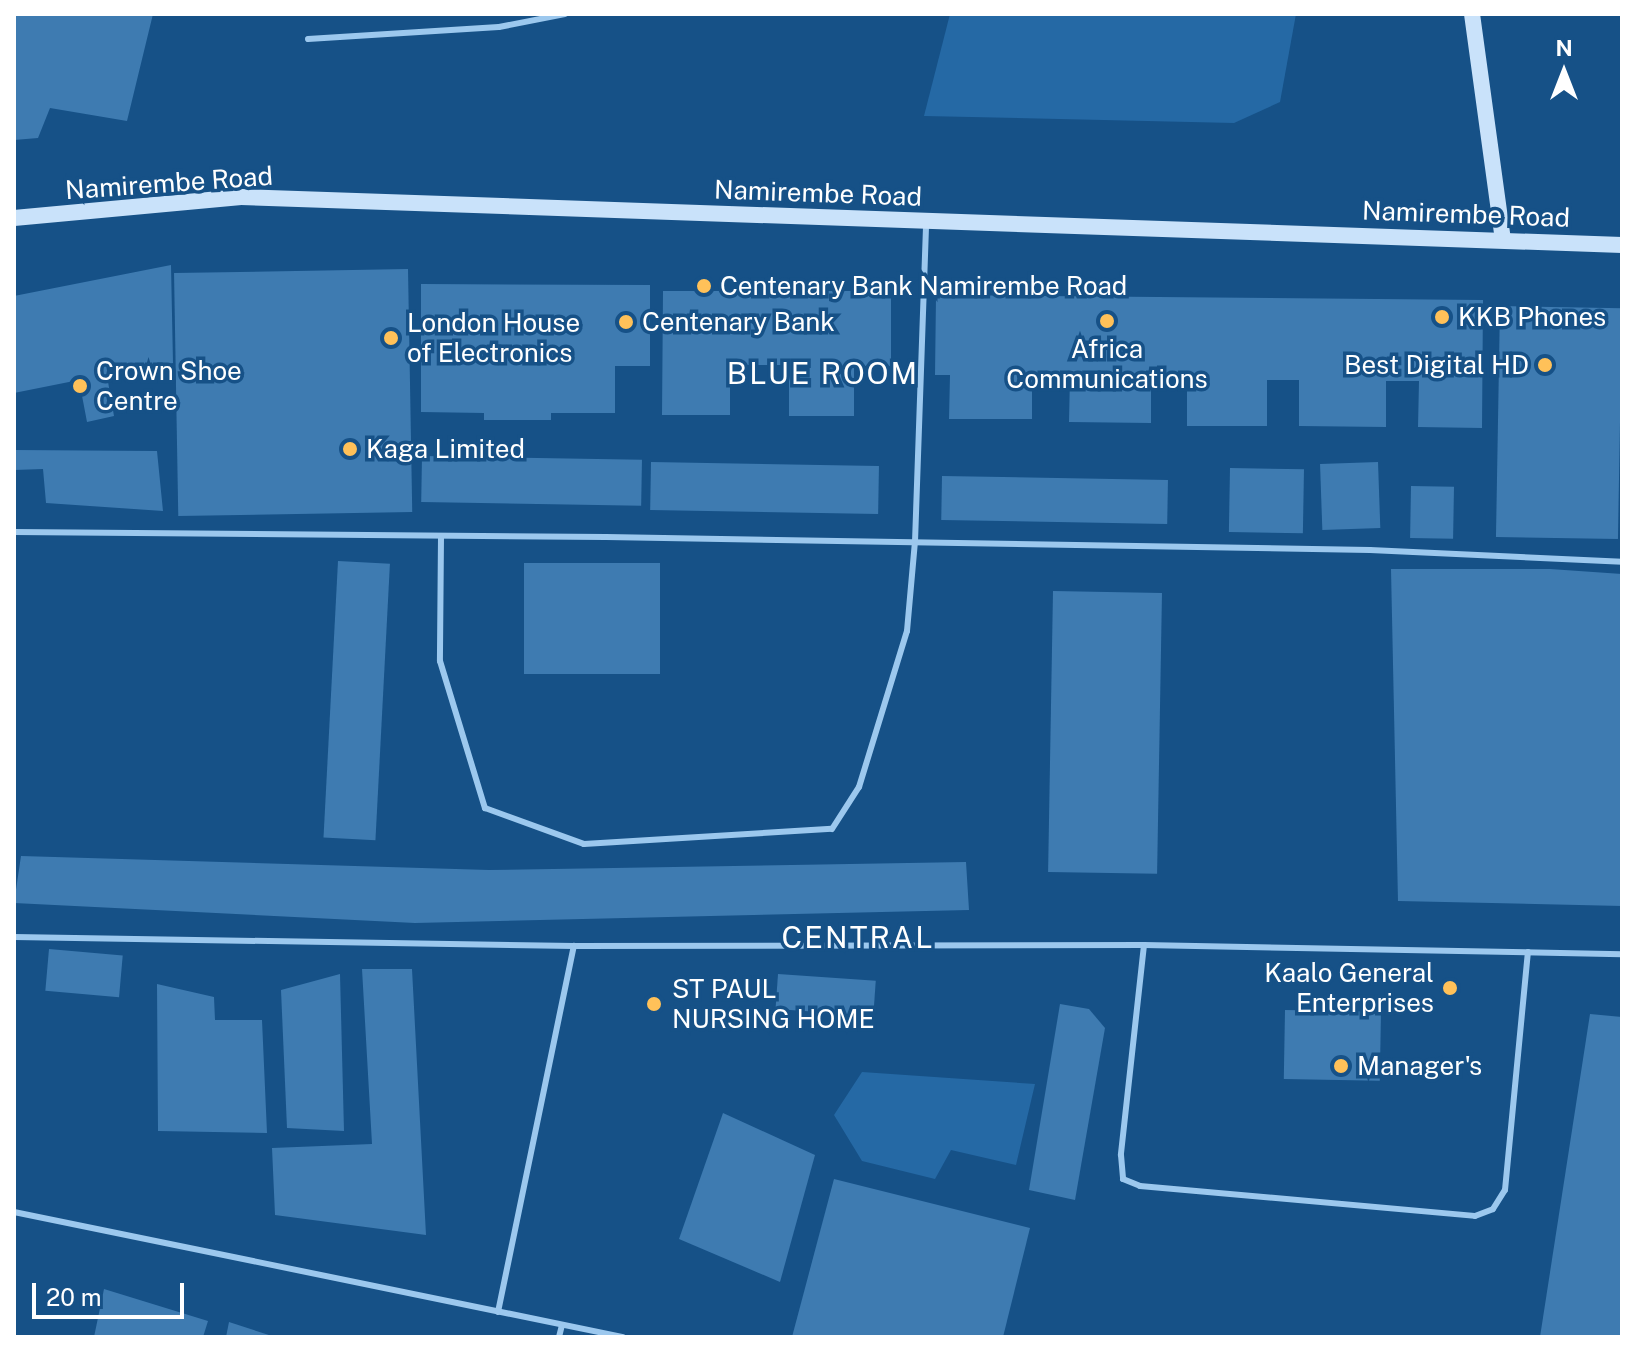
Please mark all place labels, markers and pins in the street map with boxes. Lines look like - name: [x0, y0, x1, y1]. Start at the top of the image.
- place label: Centenary Bank Namirembe Road: [720, 270, 1128, 302]
- marker: Centenary Bank Namirembe Road: [695, 277, 713, 295]
- place label: KKB Phones: [1458, 301, 1606, 333]
- place label: Centenary Bank: [642, 306, 835, 338]
- place label: London House of Electronics: [407, 307, 580, 368]
- marker: KKB Phones: [1433, 308, 1451, 326]
- marker: Africa Communications: [1098, 312, 1116, 330]
- marker: Centenary Bank: [617, 313, 635, 331]
- marker: London House of Electronics: [382, 329, 400, 347]
- place label: Africa Communications: [1006, 333, 1208, 394]
- place label: Best Digital HD: [1344, 349, 1529, 381]
- place label: Crown Shoe Centre: [96, 355, 242, 416]
- marker: Best Digital HD: [1536, 356, 1554, 374]
- marker: Crown Shoe Centre: [71, 377, 89, 395]
- place label: Kaga Limited: [366, 433, 525, 465]
- marker: Kaga Limited: [341, 440, 359, 458]
- place label: Kaalo General Enterprises: [1264, 957, 1434, 1018]
- place label: ST PAUL NURSING HOME: [672, 973, 875, 1034]
- marker: Kaalo General Enterprises: [1441, 979, 1459, 997]
- marker: ST PAUL NURSING HOME: [643, 993, 665, 1015]
- place label: Manager's: [1357, 1050, 1482, 1082]
- marker: Manager's: [1332, 1057, 1350, 1075]

